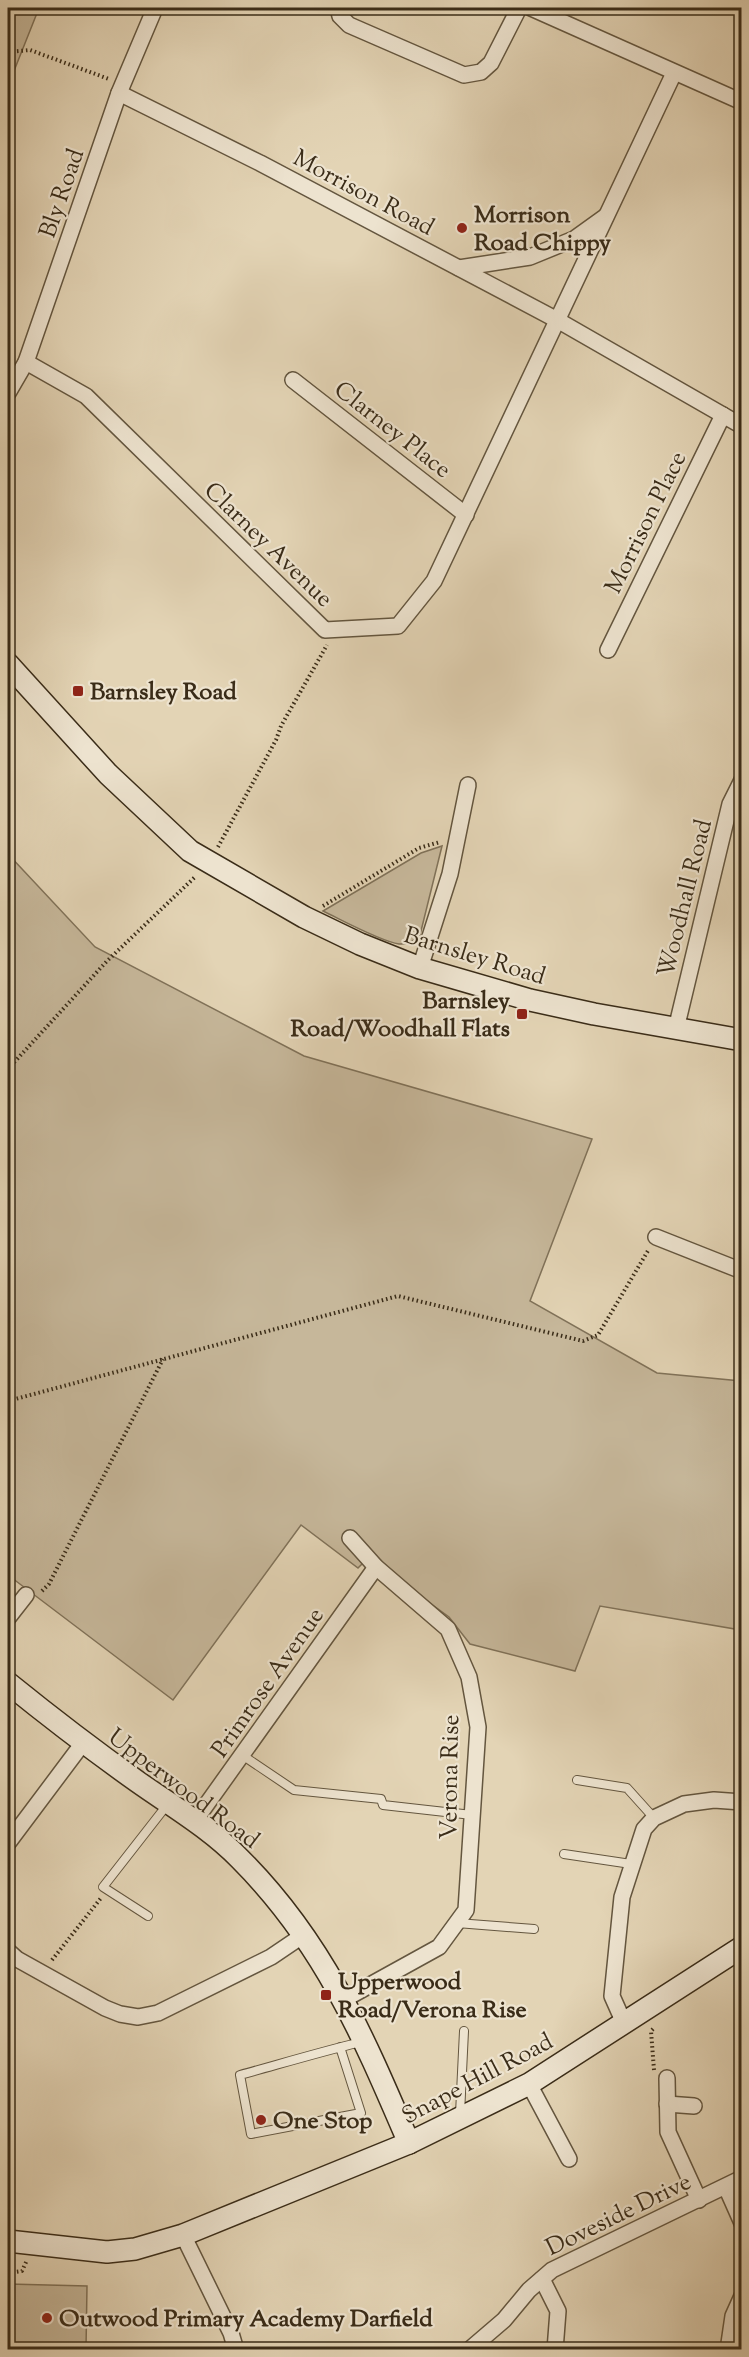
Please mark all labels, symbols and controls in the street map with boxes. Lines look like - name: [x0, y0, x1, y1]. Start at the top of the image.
- street label: Morrison Road: [286, 142, 440, 245]
- street label: Bly Road: [32, 144, 94, 243]
- place label: Morrison Road Chippy: [474, 199, 611, 261]
- marker: Morrison Road Chippy: [455, 221, 469, 235]
- street label: Clarney Place: [326, 374, 458, 487]
- street label: Morrison Place: [598, 446, 696, 600]
- street label: Clarney Avenue: [195, 475, 340, 616]
- place label: Barnsley Road: [90, 676, 237, 710]
- marker: Barnsley Road: [71, 684, 85, 698]
- street label: Woodhall Road: [650, 815, 722, 981]
- street label: Barnsley Road: [399, 919, 550, 995]
- place label: Barnsley Road/Woodhall Flats: [291, 985, 510, 1047]
- marker: Barnsley Road/Woodhall Flats: [515, 1007, 529, 1021]
- street label: Primrose Avenue: [204, 1601, 333, 1765]
- street label: Verona Rise: [433, 1714, 469, 1840]
- street label: Upperwood Road: [100, 1721, 266, 1858]
- place label: Upperwood Road/Verona Rise: [338, 1966, 527, 2028]
- marker: Upperwood Road/Verona Rise: [319, 1988, 333, 2002]
- street label: Snape Hill Road: [396, 2025, 560, 2134]
- place label: One Stop: [273, 2105, 372, 2139]
- marker: One Stop: [254, 2113, 268, 2127]
- street label: Doveside Drive: [540, 2166, 697, 2266]
- place label: Outwood Primary Academy Darfield: [59, 2303, 433, 2337]
- marker: Outwood Primary Academy Darfield: [40, 2311, 54, 2325]

